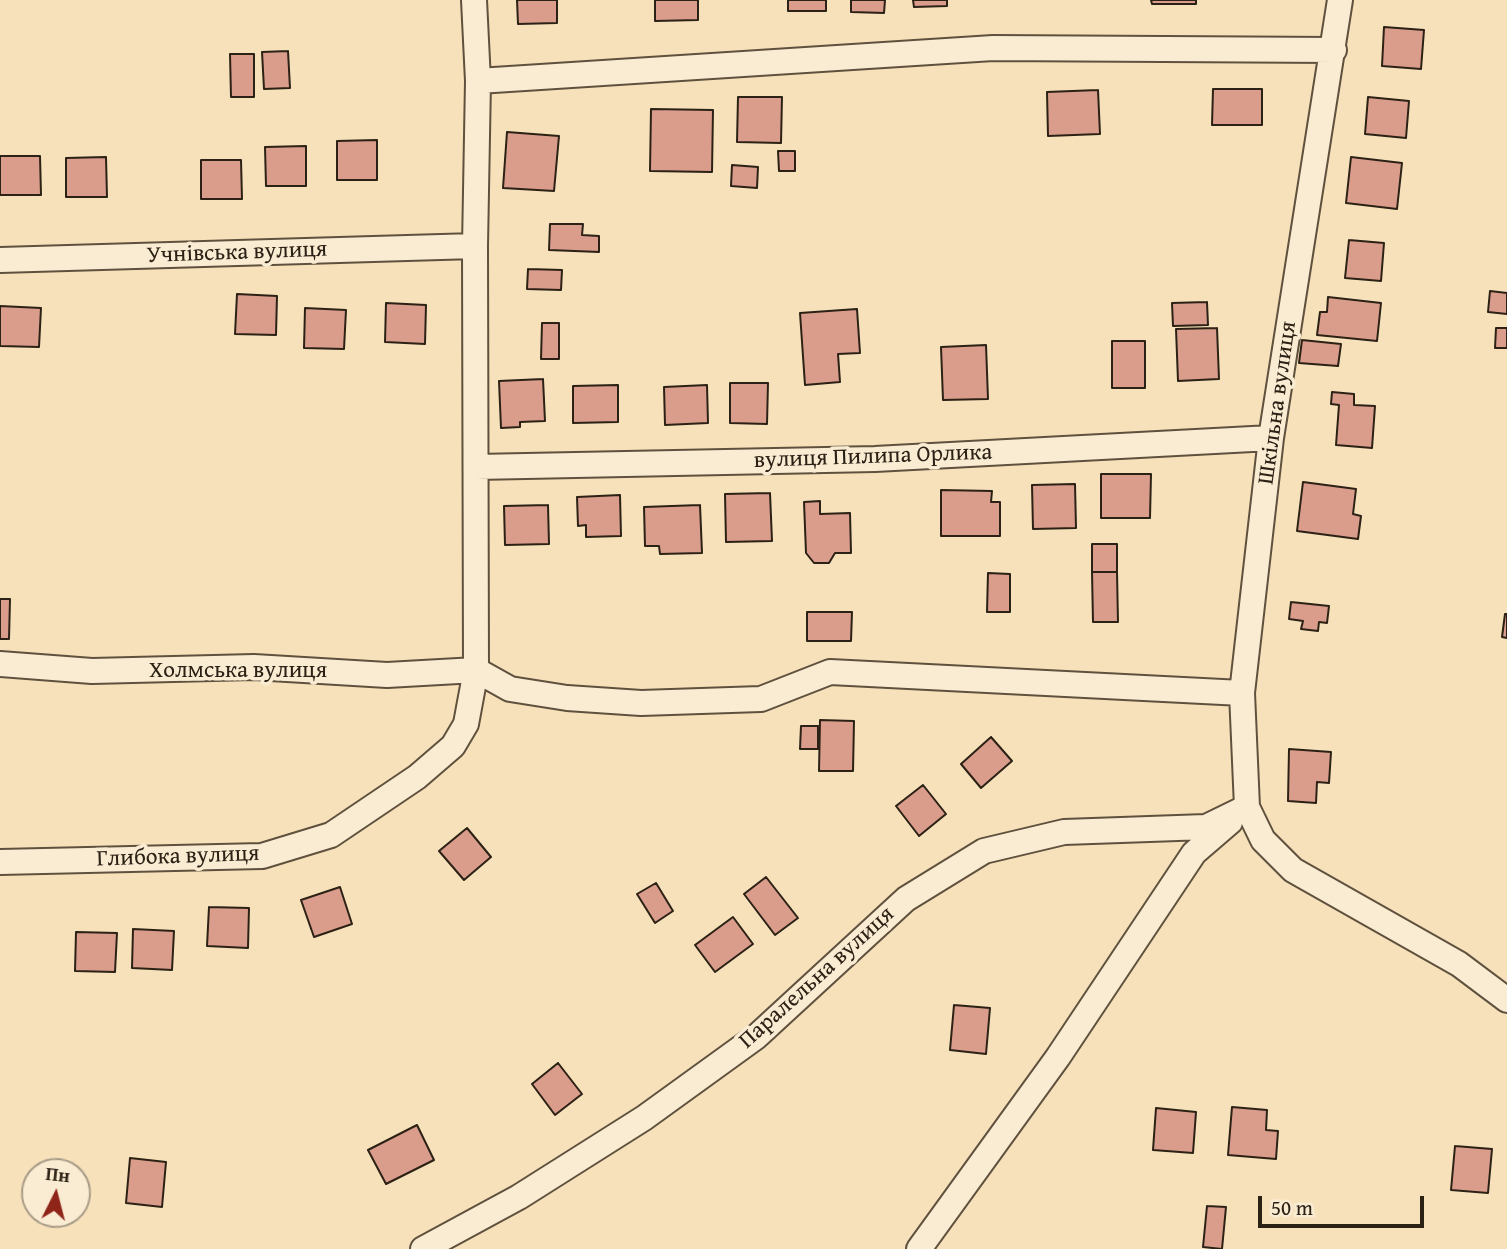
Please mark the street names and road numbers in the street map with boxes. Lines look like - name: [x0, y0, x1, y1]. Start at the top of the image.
- street label: Учнівська вулиця: [146, 236, 328, 270]
- street label: Шкільна вулиця: [1253, 320, 1303, 486]
- street label: вулиця Пилипа Орлика: [753, 439, 993, 475]
- street label: Холмська вулиця: [149, 657, 327, 685]
- street label: Глибока вулиця: [96, 840, 260, 874]
- street label: Паралельна вулиця: [734, 901, 900, 1055]

